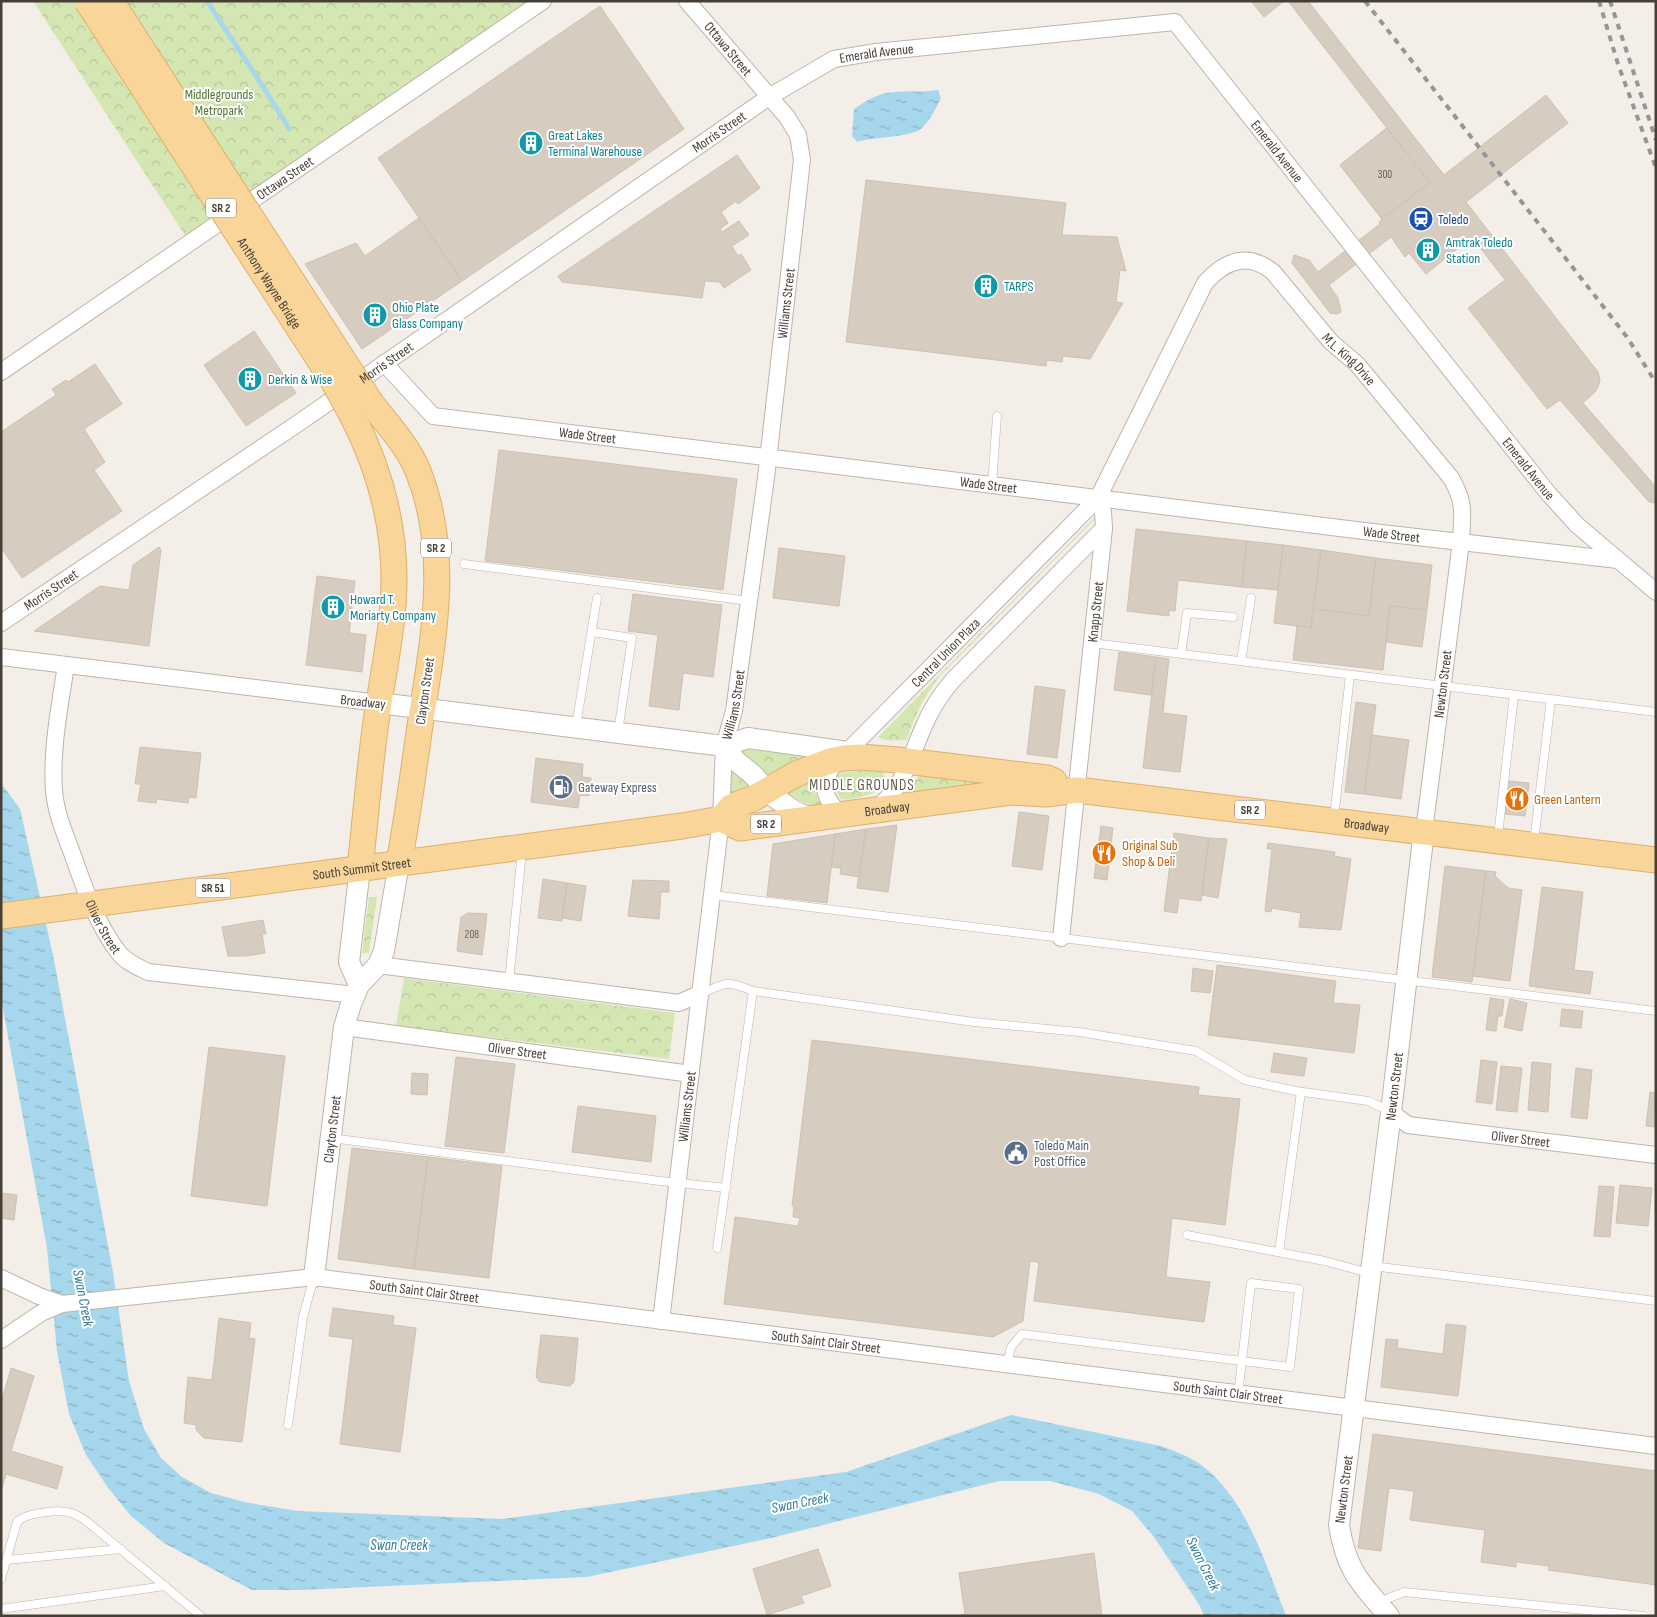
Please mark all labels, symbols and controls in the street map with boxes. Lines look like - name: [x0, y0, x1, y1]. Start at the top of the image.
- street label: Ottawa Street: [700, 18, 756, 80]
- street label: Emerald Avenue: [838, 40, 914, 66]
- park label: Middlegrounds Metropark: [185, 86, 253, 119]
- street label: Morris Street: [689, 107, 749, 156]
- street label: Emerald Avenue: [1247, 117, 1307, 186]
- place label: Great Lakes Terminal Warehouse: [548, 127, 642, 160]
- building icon: Great Lakes Terminal Warehouse: [518, 130, 544, 156]
- street label: Ottawa Street: [253, 152, 317, 203]
- house number: 300: [1378, 168, 1392, 181]
- road number: SR 2: [206, 198, 236, 218]
- station icon: Toledo: [1408, 206, 1434, 232]
- place label: Toledo: [1438, 211, 1469, 228]
- street label: Anthony Wayne Bridge: [233, 233, 305, 332]
- place label: Amtrak Toledo Station: [1445, 234, 1513, 267]
- building icon: Amtrak Toledo Station: [1415, 237, 1441, 263]
- street label: Williams Street: [773, 267, 798, 340]
- building icon: TARPS: [973, 273, 999, 299]
- place label: TARPS: [1004, 278, 1034, 295]
- place label: Ohio Plate Glass Company: [392, 299, 464, 332]
- building icon: Ohio Plate Glass Company: [362, 302, 388, 328]
- street label: M.L. King Drive: [1319, 329, 1379, 389]
- street label: Morris Street: [356, 338, 416, 387]
- building icon: Derkin & Wise: [237, 366, 263, 392]
- place label: Derkin & Wise: [268, 371, 332, 388]
- street label: Wade Street: [558, 423, 617, 447]
- street label: Emerald Avenue: [1499, 434, 1558, 503]
- street label: Wade Street: [959, 473, 1018, 497]
- street label: Wade Street: [1362, 522, 1421, 546]
- road number: SR 2: [421, 538, 451, 558]
- street label: Morris Street: [20, 565, 81, 614]
- street label: Knapp Street: [1084, 581, 1107, 643]
- place label: Howard T. Moriarty Company: [350, 591, 437, 624]
- building icon: Howard T. Moriarty Company: [320, 594, 346, 620]
- street label: Central Union Plaza: [907, 614, 983, 691]
- street label: Newton Street: [1430, 649, 1456, 719]
- street label: Clayton Street: [412, 656, 438, 726]
- street label: Williams Street: [718, 669, 748, 742]
- street label: Broadway: [340, 691, 387, 713]
- fuel station icon: Gateway Express: [548, 774, 574, 800]
- district label: MIDDLE GROUNDS: [809, 776, 915, 795]
- place label: Gateway Express: [578, 779, 657, 796]
- restaurant icon: Green Lantern: [1504, 786, 1530, 812]
- place label: Green Lantern: [1534, 791, 1601, 808]
- street label: Broadway: [863, 797, 911, 820]
- road number: SR 2: [1235, 800, 1265, 820]
- road number: SR 2: [751, 814, 781, 834]
- street label: Broadway: [1343, 814, 1391, 836]
- place label: Original Sub Shop & Deli: [1122, 837, 1178, 870]
- restaurant icon: Original Sub Shop & Deli: [1091, 840, 1117, 866]
- street label: South Summit Street: [312, 853, 412, 883]
- road number: SR 51: [196, 878, 230, 898]
- street label: Oliver Street: [82, 897, 125, 957]
- house number: 208: [465, 928, 479, 941]
- street label: Oliver Street: [487, 1038, 548, 1063]
- street label: Newton Street: [1382, 1051, 1406, 1121]
- street label: Williams Street: [674, 1070, 699, 1143]
- street label: Clayton Street: [319, 1094, 344, 1164]
- street label: Oliver Street: [1490, 1127, 1551, 1151]
- place label: Toledo Main Post Office: [1034, 1137, 1089, 1170]
- public building icon: Toledo Main Post Office: [1003, 1140, 1029, 1166]
- water label: Swan Creek: [68, 1268, 98, 1328]
- street label: South Saint Clair Street: [369, 1276, 480, 1306]
- street label: South Saint Clair Street: [770, 1326, 882, 1357]
- street label: South Saint Clair Street: [1172, 1377, 1284, 1407]
- street label: Newton Street: [1331, 1454, 1356, 1524]
- water label: Swan Creek: [770, 1488, 830, 1518]
- water label: Swan Creek: [1181, 1534, 1225, 1594]
- water label: Swan Creek: [370, 1536, 428, 1555]

